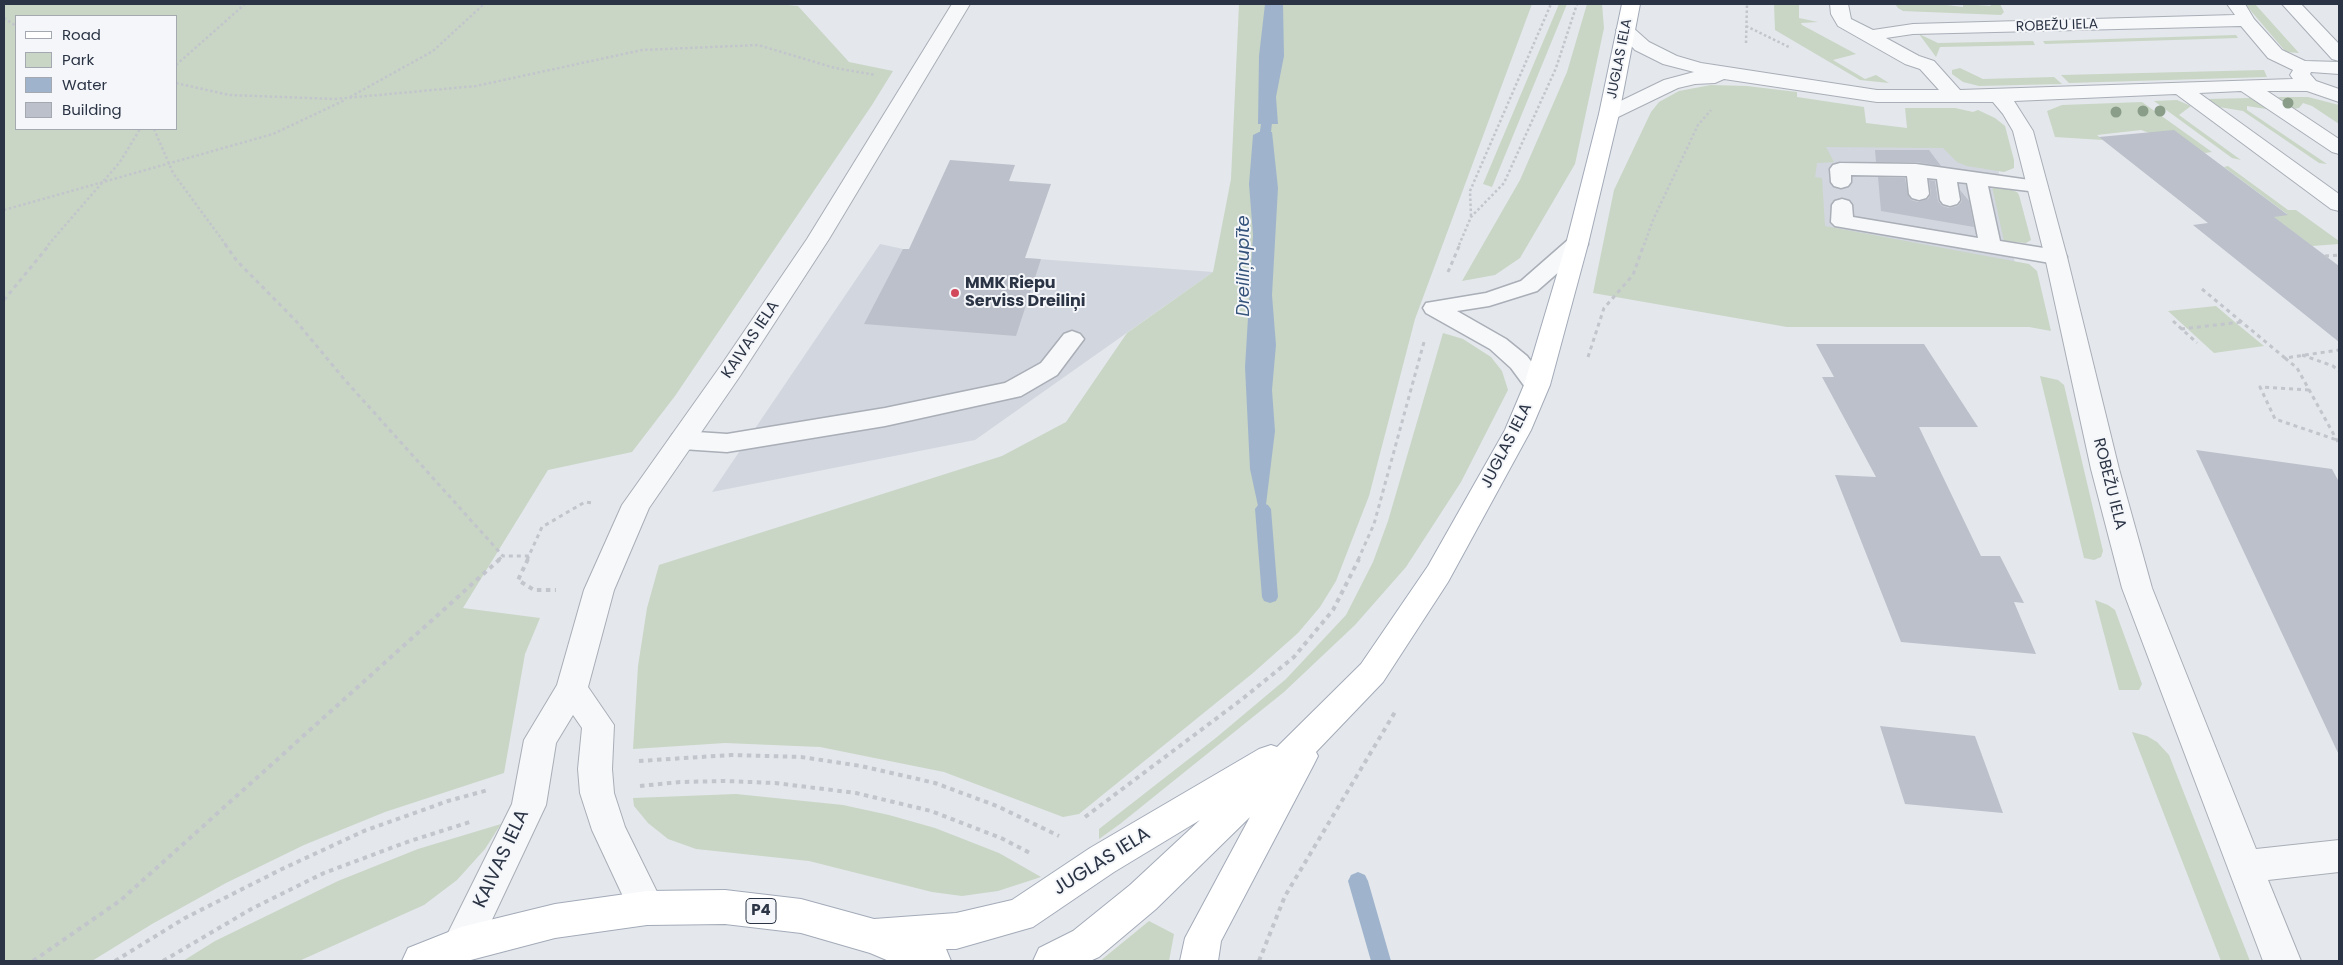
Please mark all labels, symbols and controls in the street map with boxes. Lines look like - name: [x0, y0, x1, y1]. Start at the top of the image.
- legend: [15, 15, 178, 130]
- street label: ROBEŽU IELA: [2016, 16, 2098, 36]
- street label: JUGLAS IELA: [1604, 17, 1636, 101]
- text: Road: [62, 24, 101, 45]
- text: Park: [62, 49, 94, 70]
- text: Water: [62, 74, 107, 95]
- text: Building: [62, 99, 122, 120]
- water label: Dreiliņupīte: [1233, 215, 1255, 317]
- place label: MMK Riepu Serviss Dreiliņi: [965, 274, 1086, 312]
- marker: MMK Riepu Serviss Dreiliņi: [949, 287, 961, 299]
- street label: KAIVAS IELA: [718, 298, 784, 382]
- street label: JUGLAS IELA: [1477, 400, 1537, 492]
- street label: ROBEŽU IELA: [2088, 436, 2130, 532]
- street label: KAIVAS IELA: [469, 806, 535, 912]
- street label: JUGLAS IELA: [1049, 823, 1155, 901]
- road number: P4: [746, 898, 776, 924]

